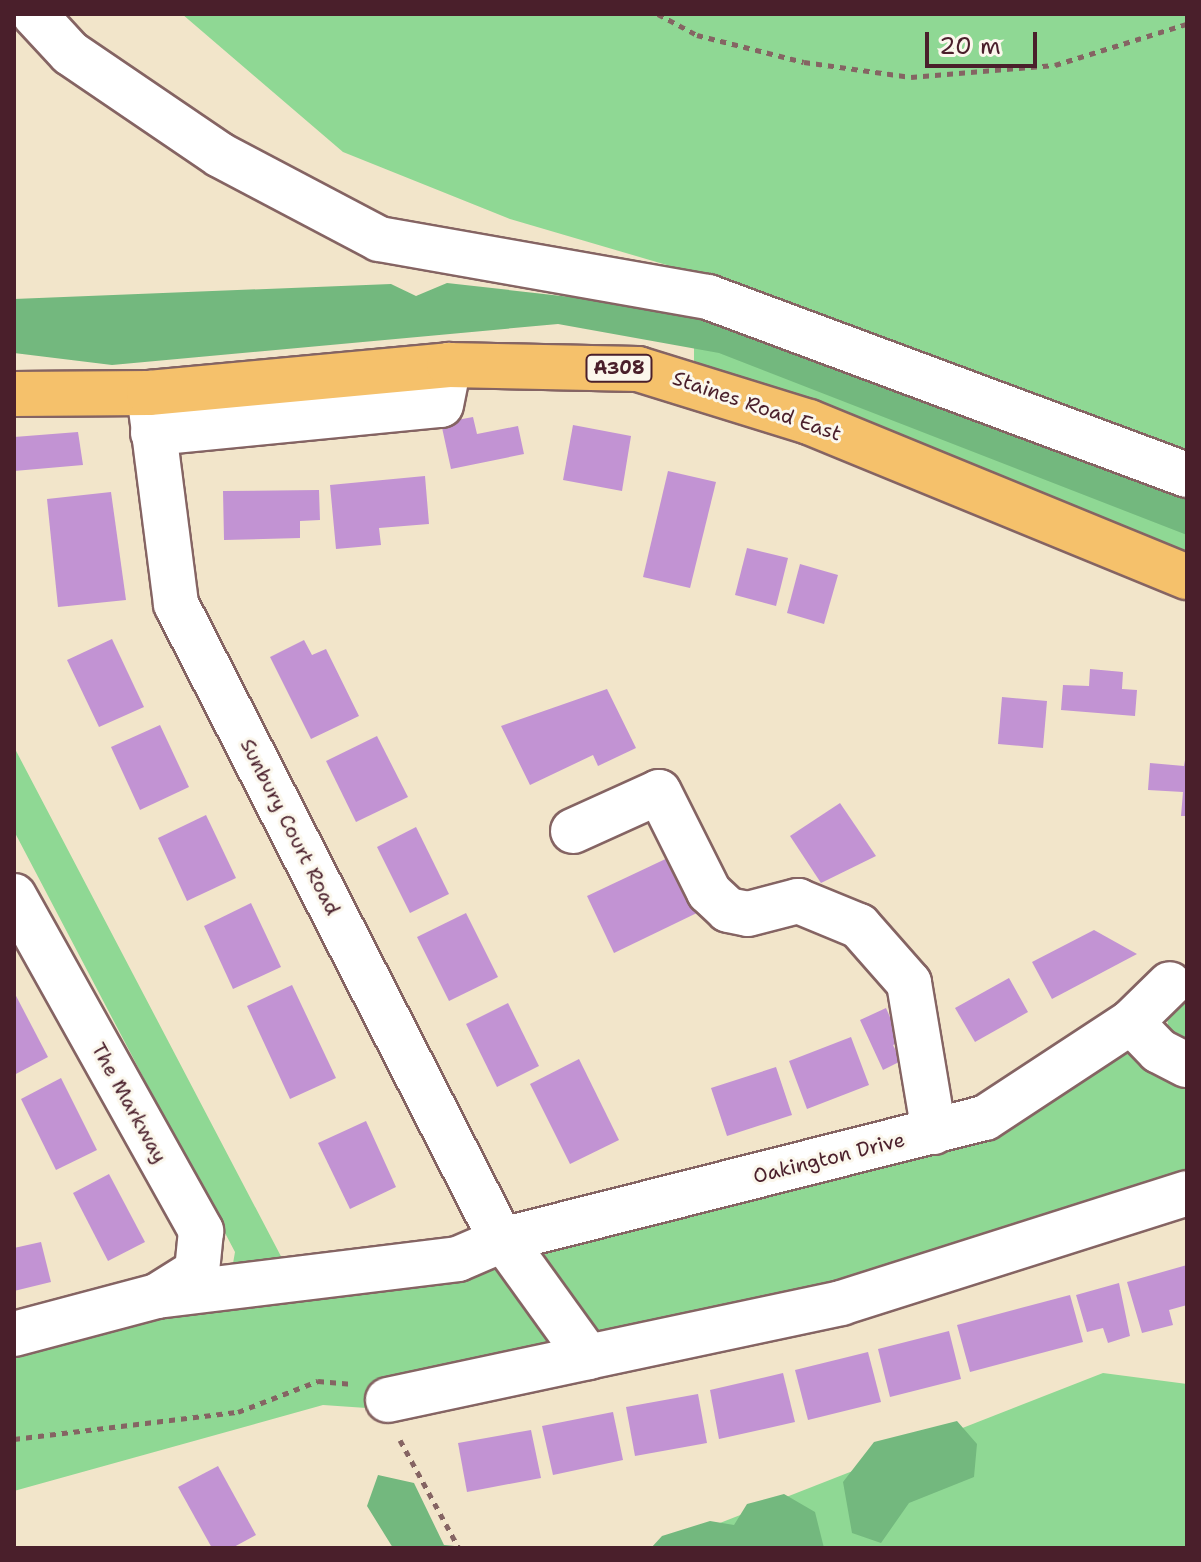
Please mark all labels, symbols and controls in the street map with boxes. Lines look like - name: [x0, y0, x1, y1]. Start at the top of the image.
- scale bar: [929, 16, 1041, 66]
- text: 20 m: [939, 30, 1001, 62]
- road number: A308: [585, 354, 653, 382]
- street label: Staines Road East: [670, 366, 844, 446]
- street label: Sunbury Court Road: [235, 735, 345, 919]
- street label: The Markway: [86, 1039, 172, 1167]
- street label: Oakington Drive: [751, 1128, 907, 1188]

